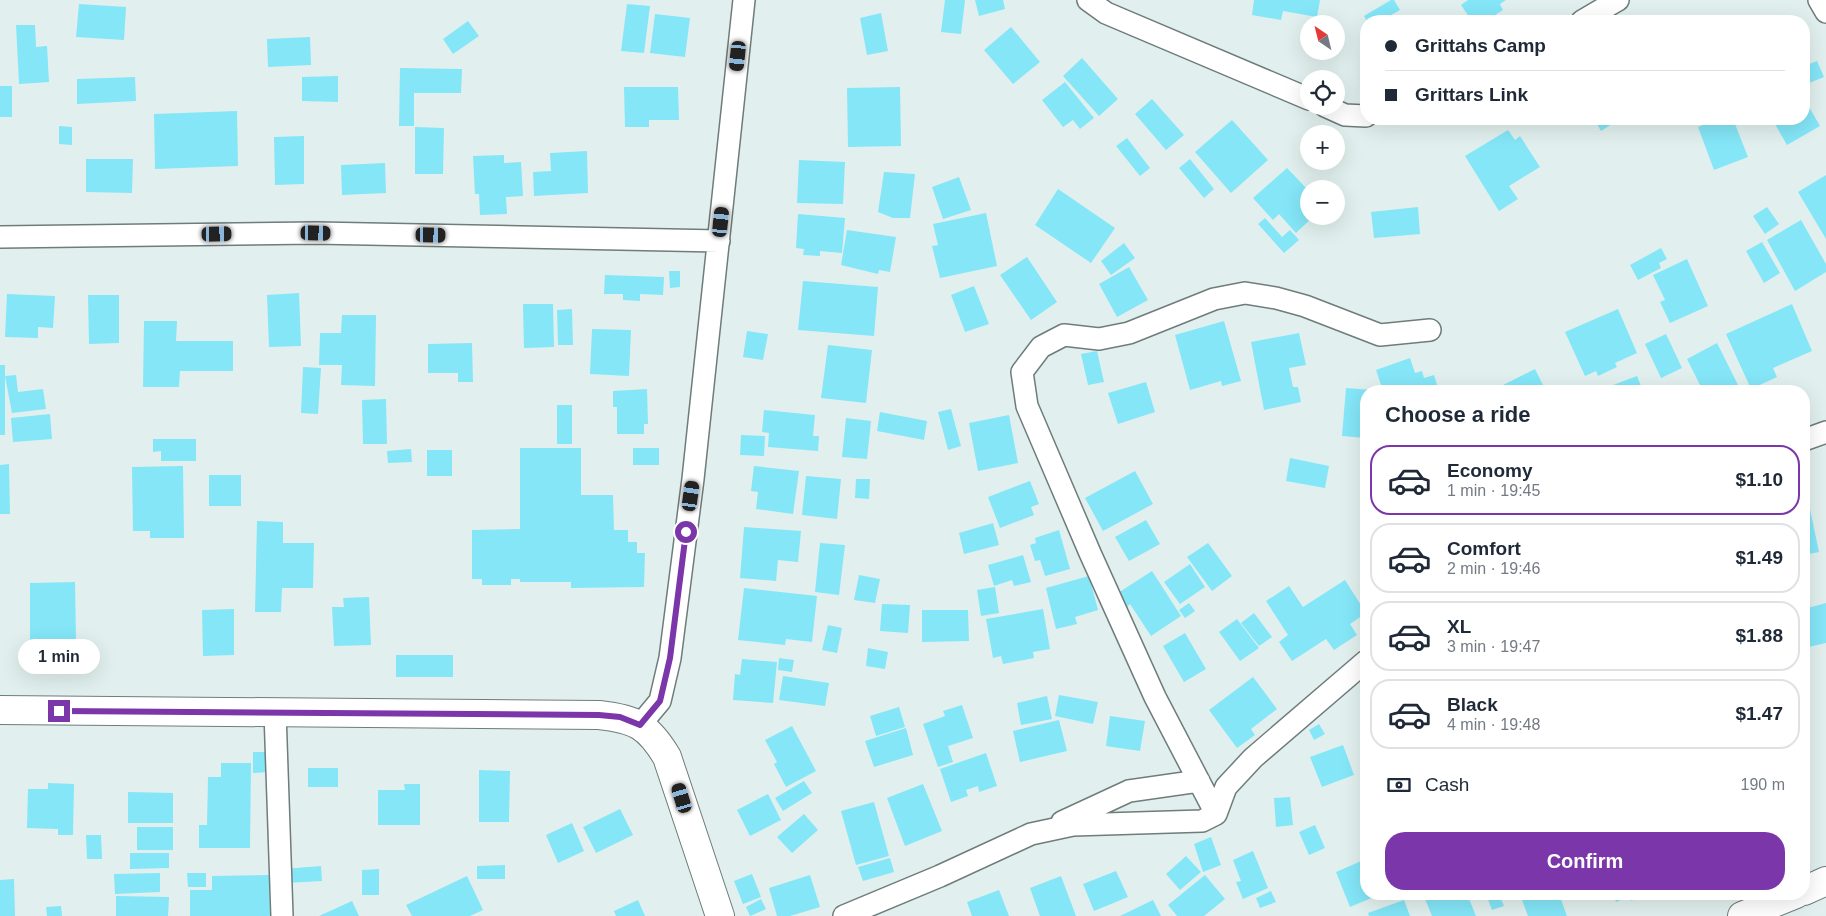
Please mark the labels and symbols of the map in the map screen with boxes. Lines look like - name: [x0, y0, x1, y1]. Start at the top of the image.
- north arrow: [1300, 15, 1345, 60]
- car: [728, 40, 747, 72]
- car: [711, 206, 730, 238]
- car: [300, 225, 331, 241]
- car: [201, 226, 232, 242]
- car: [415, 227, 446, 243]
- car: [681, 480, 700, 512]
- route start: [675, 521, 697, 543]
- callout: 1 min: [18, 638, 100, 674]
- route end: [48, 700, 70, 722]
- car: [670, 781, 693, 815]

